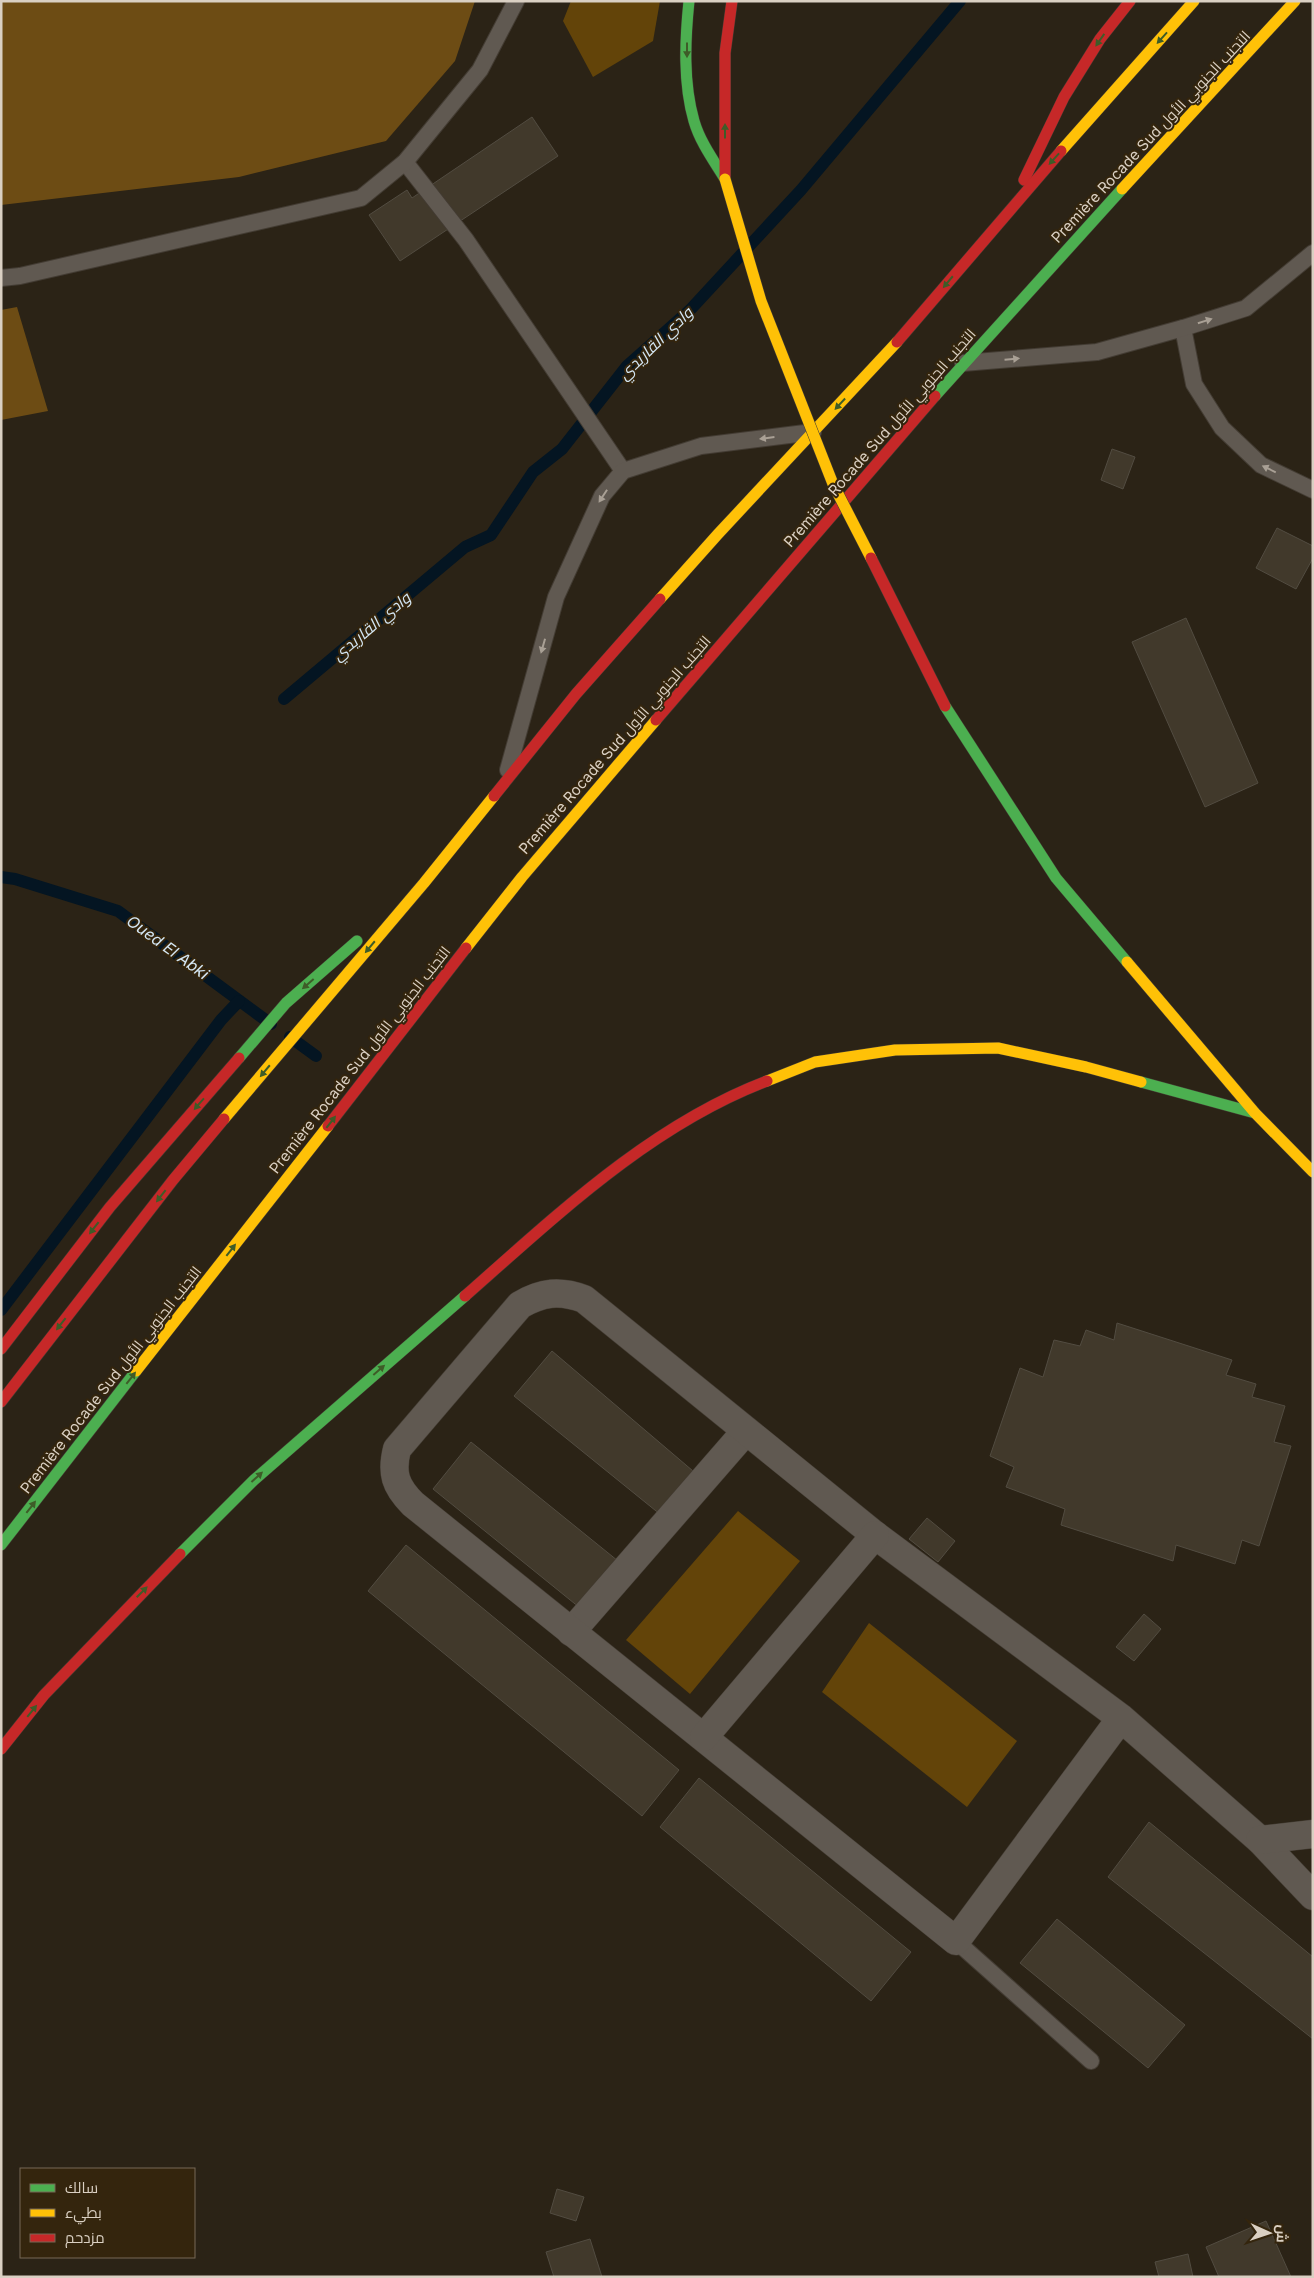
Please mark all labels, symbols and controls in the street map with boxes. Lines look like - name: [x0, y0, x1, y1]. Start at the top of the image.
- street label: Première Rocade Sud التجنب الجنوبي الأول: [1047, 27, 1256, 249]
- one-way arrow: [1156, 31, 1168, 43]
- one-way arrow: [1095, 33, 1105, 46]
- one-way arrow: [683, 42, 691, 58]
- one-way arrow: [721, 122, 729, 138]
- one-way arrow: [1048, 153, 1060, 165]
- one-way arrow: [942, 276, 954, 288]
- water label: وادي القاريدي: [614, 302, 699, 386]
- one-way arrow: [1197, 317, 1212, 325]
- street label: Première Rocade Sud التجنب الجنوبي الأول: [780, 325, 982, 553]
- one-way arrow: [1004, 355, 1020, 363]
- one-way arrow: [834, 397, 846, 409]
- one-way arrow: [758, 434, 774, 442]
- one-way arrow: [1262, 464, 1276, 472]
- one-way arrow: [599, 489, 608, 502]
- water label: وادي القاريدي: [328, 587, 417, 667]
- street label: Première Rocade Sud التجنب الجنوبي الأول: [515, 632, 717, 860]
- one-way arrow: [538, 638, 546, 653]
- water label: Oued El Abki: [123, 910, 214, 984]
- one-way arrow: [364, 940, 375, 953]
- street label: Première Rocade Sud التجنب الجنوبي الأول: [265, 942, 457, 1179]
- one-way arrow: [302, 978, 314, 990]
- one-way arrow: [260, 1065, 271, 1077]
- one-way arrow: [193, 1098, 205, 1110]
- one-way arrow: [325, 1116, 336, 1129]
- one-way arrow: [155, 1189, 166, 1202]
- one-way arrow: [88, 1221, 99, 1234]
- one-way arrow: [226, 1243, 236, 1257]
- street label: Première Rocade Sud التجنب الجنوبي الأول: [16, 1262, 208, 1499]
- one-way arrow: [55, 1317, 66, 1330]
- one-way arrow: [373, 1364, 386, 1375]
- one-way arrow: [126, 1371, 136, 1385]
- one-way arrow: [251, 1471, 263, 1483]
- one-way arrow: [26, 1500, 37, 1513]
- one-way arrow: [136, 1586, 148, 1598]
- one-way arrow: [26, 1704, 37, 1717]
- legend: [20, 2168, 195, 2258]
- text: سالك: [65, 2178, 98, 2197]
- text: بطيء: [65, 2203, 102, 2225]
- north arrow: [1244, 2208, 1294, 2258]
- text: ش: [1273, 2224, 1291, 2243]
- text: مزدحم: [65, 2228, 105, 2248]

